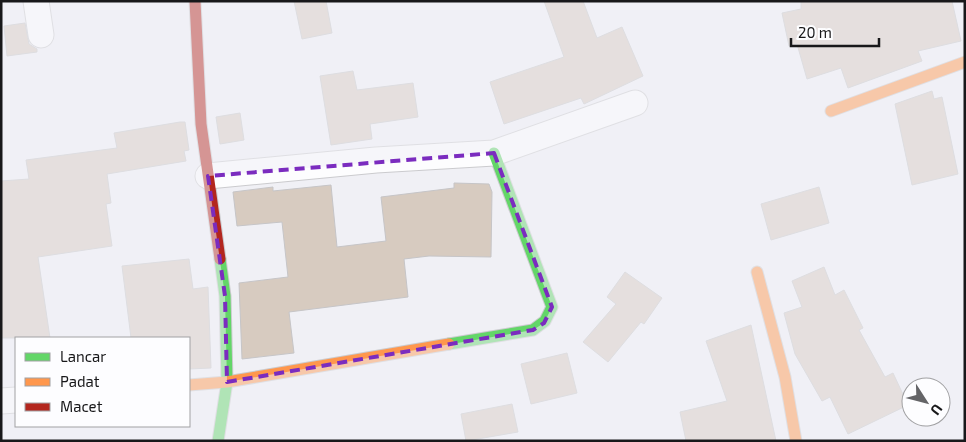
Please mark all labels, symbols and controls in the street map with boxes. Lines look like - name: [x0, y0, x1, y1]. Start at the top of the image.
- scale bar: [791, 15, 878, 47]
- text: 20 m: [798, 23, 832, 41]
- legend: [15, 337, 190, 427]
- text: Lancar: [60, 347, 106, 365]
- text: Padat: [60, 372, 100, 390]
- north arrow: [901, 377, 951, 427]
- text: Macet: [60, 397, 103, 415]
- text: U: [927, 401, 947, 419]

